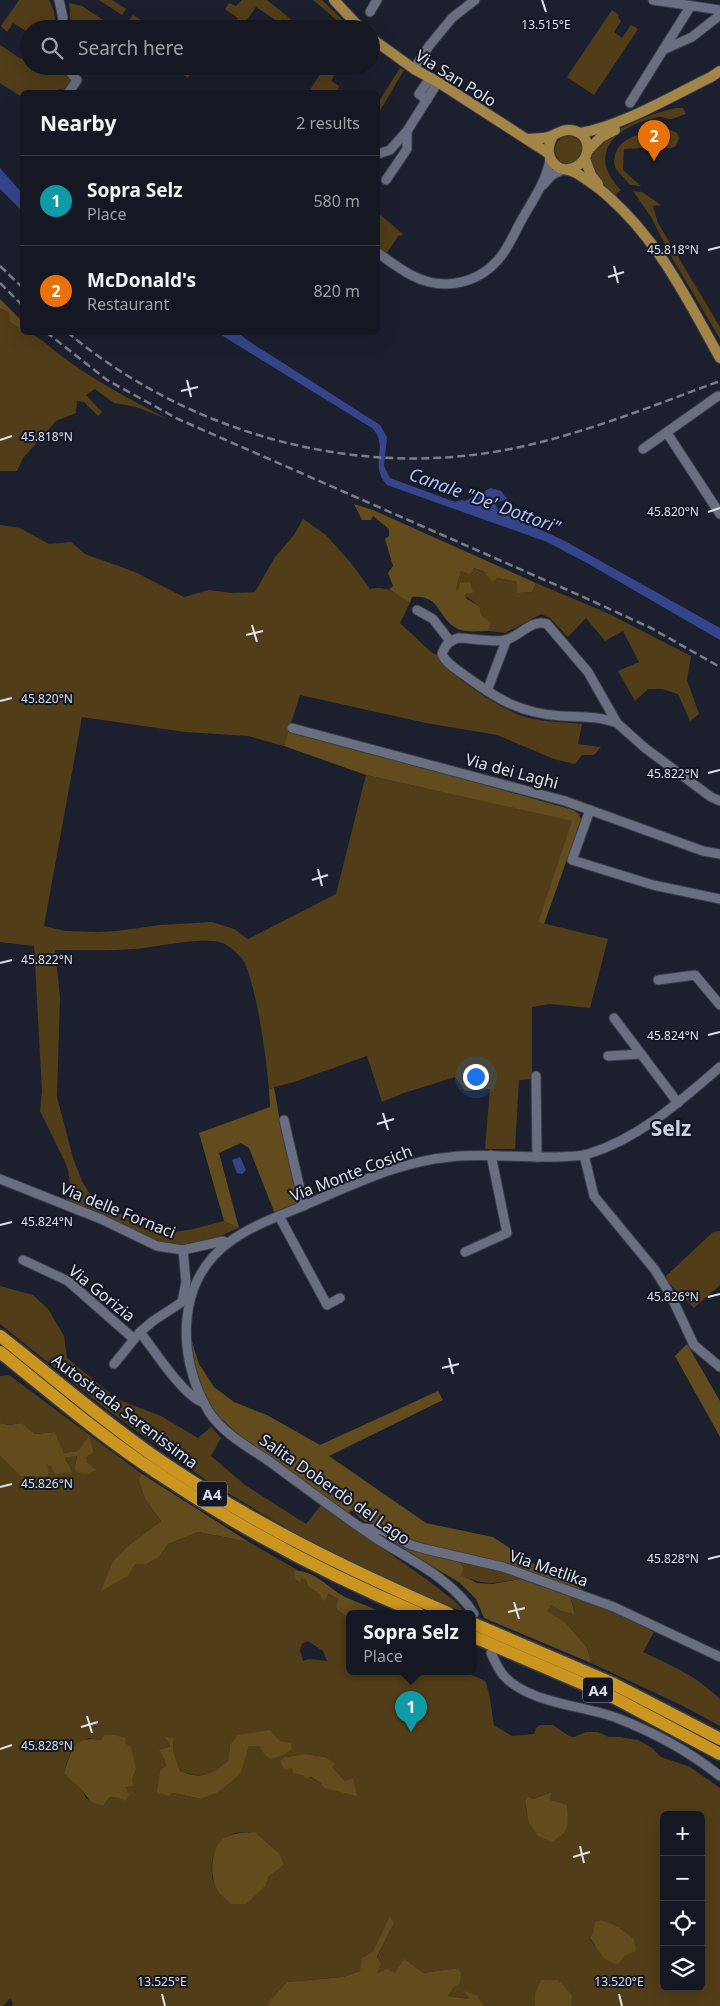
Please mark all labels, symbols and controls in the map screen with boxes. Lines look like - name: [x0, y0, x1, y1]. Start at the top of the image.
- text: 13.515°E: [521, 16, 571, 33]
- search box: [20, 20, 380, 75]
- icon: search: [38, 34, 66, 62]
- text: Search here: [78, 35, 184, 61]
- street label: Via San Polo: [411, 44, 501, 112]
- text: Nearby: [40, 109, 116, 137]
- text: 2 results: [296, 112, 360, 134]
- pin: 2: [638, 120, 670, 161]
- text: Sopra Selz: [87, 177, 183, 203]
- text: 1: [51, 190, 61, 212]
- text: 580 m: [313, 190, 360, 212]
- text: Place: [87, 203, 127, 225]
- text: 45.818°N: [647, 241, 699, 258]
- text: McDonald's: [87, 267, 196, 293]
- text: 2: [51, 280, 61, 302]
- text: 820 m: [313, 280, 360, 302]
- text: Restaurant: [87, 293, 169, 315]
- text: 45.818°N: [21, 428, 73, 445]
- water label: Canale "De' Dottori": [406, 461, 565, 539]
- text: 45.820°N: [647, 503, 699, 520]
- text: 45.820°N: [21, 690, 73, 707]
- street label: Via dei Laghi: [463, 748, 561, 794]
- text: 45.822°N: [647, 765, 699, 782]
- text: 45.822°N: [21, 951, 73, 968]
- text: 45.824°N: [647, 1027, 699, 1044]
- your location: [463, 1064, 489, 1090]
- district label: Selz: [651, 1114, 691, 1142]
- street label: Via Monte Cosich: [287, 1140, 415, 1206]
- street label: Via delle Fornaci: [57, 1177, 179, 1243]
- text: 45.824°N: [21, 1213, 73, 1230]
- street label: Via Gorizia: [64, 1259, 140, 1327]
- text: 45.826°N: [647, 1288, 699, 1305]
- street label: Autostrada Serenissima: [47, 1349, 203, 1473]
- street label: Salita Doberdò del Lago: [255, 1429, 415, 1549]
- text: 45.826°N: [21, 1475, 73, 1492]
- road number: A4: [197, 1482, 227, 1506]
- street label: Via Metlika: [507, 1544, 591, 1592]
- text: 45.828°N: [647, 1550, 699, 1567]
- popup: [346, 1610, 476, 1675]
- text: Sopra Selz: [363, 1619, 459, 1645]
- text: Place: [363, 1645, 403, 1667]
- road number: A4: [583, 1678, 613, 1702]
- pin: 1: [395, 1691, 427, 1732]
- text: 45.828°N: [21, 1737, 73, 1754]
- map controls: [660, 1811, 705, 1991]
- button: +: [660, 1811, 705, 1856]
- button: −: [660, 1856, 705, 1901]
- button: locate: [660, 1901, 705, 1946]
- button: layers: [660, 1946, 705, 1991]
- text: 13.525°E: [137, 1973, 187, 1990]
- text: 13.520°E: [594, 1973, 644, 1990]

